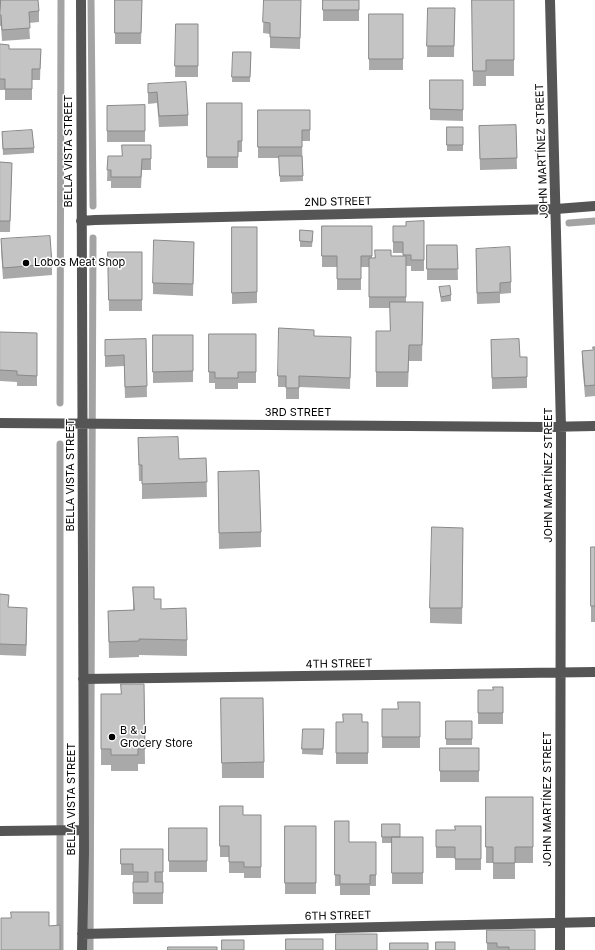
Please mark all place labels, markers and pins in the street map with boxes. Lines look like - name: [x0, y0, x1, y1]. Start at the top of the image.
- place label: Lobos Meat Shop: [34, 256, 125, 270]
- marker: Lobos Meat Shop: [21, 258, 31, 268]
- place label: B & J Grocery Store: [120, 724, 193, 750]
- marker: B & J Grocery Store: [107, 732, 117, 742]

